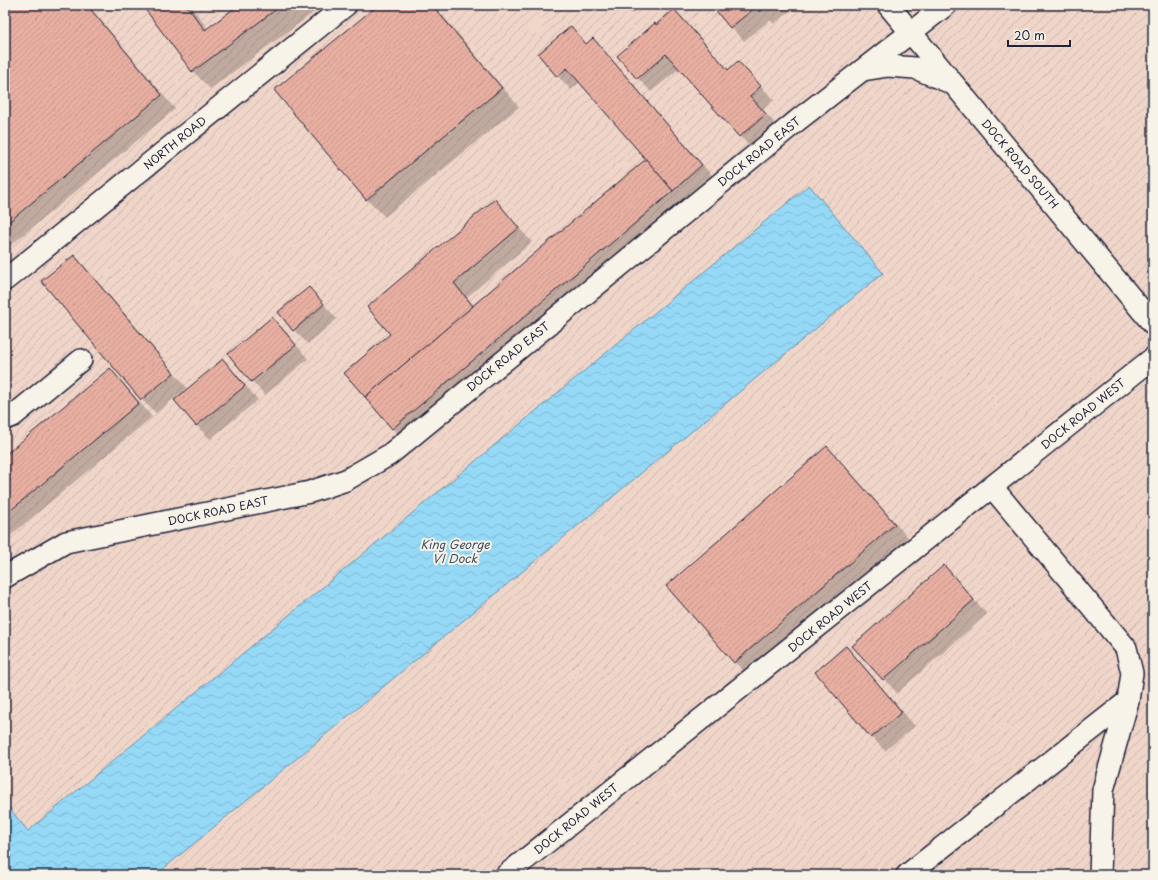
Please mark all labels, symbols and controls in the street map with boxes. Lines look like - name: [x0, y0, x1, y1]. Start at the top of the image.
- scale bar: [1008, 22, 1070, 48]
- text: 20 m: [1014, 26, 1045, 44]
- street label: NORTH ROAD: [140, 112, 210, 173]
- street label: DOCK ROAD EAST: [714, 112, 804, 190]
- street label: DOCK ROAD SOUTH: [978, 115, 1063, 212]
- street label: DOCK ROAD EAST: [463, 317, 553, 395]
- street label: DOCK ROAD WEST: [1037, 374, 1129, 453]
- street label: DOCK ROAD EAST: [166, 491, 270, 529]
- water label: King George VI Dock: [420, 535, 490, 567]
- street label: DOCK ROAD WEST: [784, 577, 876, 656]
- street label: DOCK ROAD WEST: [530, 779, 622, 858]

